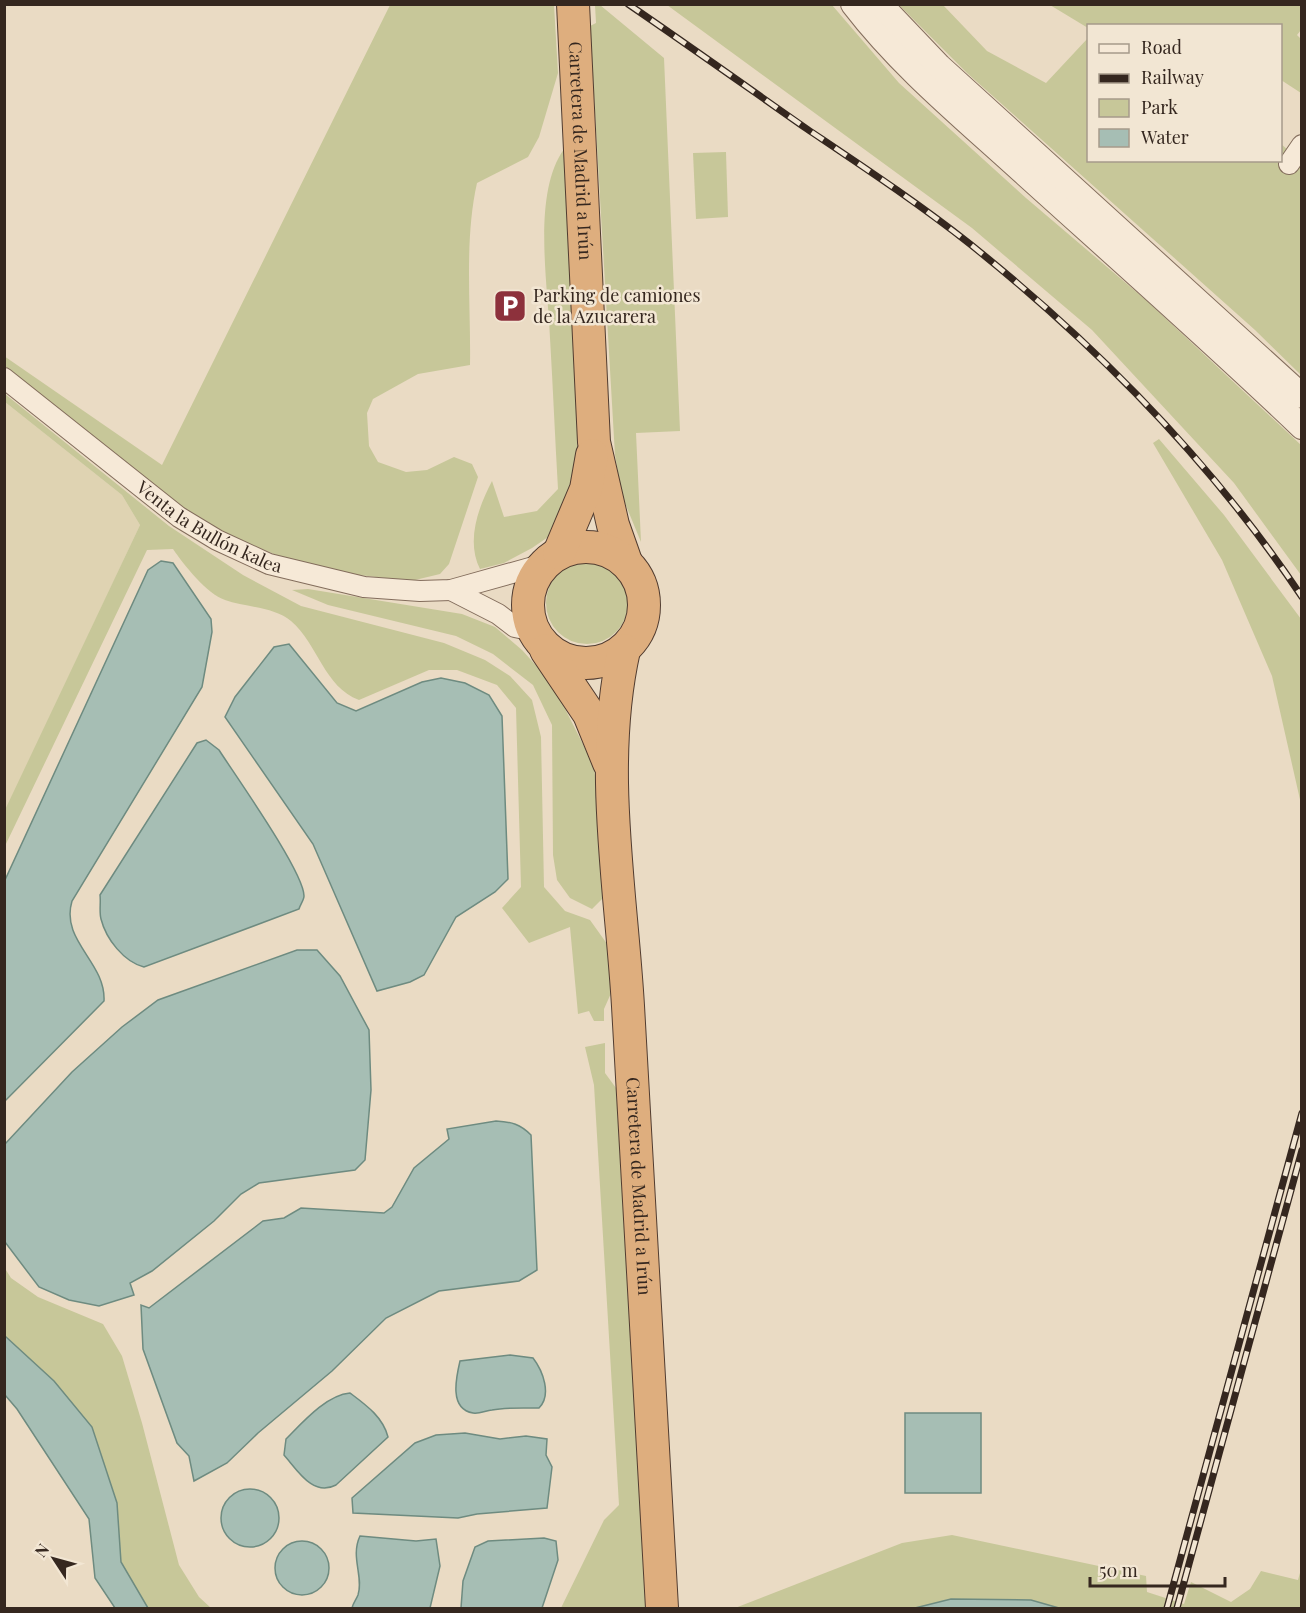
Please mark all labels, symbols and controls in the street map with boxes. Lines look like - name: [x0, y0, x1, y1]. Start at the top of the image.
- legend: [1087, 24, 1282, 162]
- text: Road: [1141, 35, 1182, 59]
- street label: Carretera de Madrid a Irún: [564, 41, 598, 261]
- text: Railway: [1141, 65, 1204, 89]
- text: Park: [1141, 95, 1178, 119]
- text: Water: [1140, 125, 1189, 149]
- place label: Parking de camiones de la Azucarera: [533, 283, 701, 328]
- parking icon: Parking de camiones de la Azucarera: [492, 288, 528, 324]
- street label: Venta la Bullón kalea: [131, 474, 284, 578]
- street label: Carretera de Madrid a Irún: [621, 1076, 657, 1296]
- north arrow: [24, 1529, 84, 1589]
- text: N: [30, 1539, 54, 1561]
- scale bar: [1090, 1550, 1225, 1588]
- text: 50 m: [1099, 1558, 1138, 1582]

